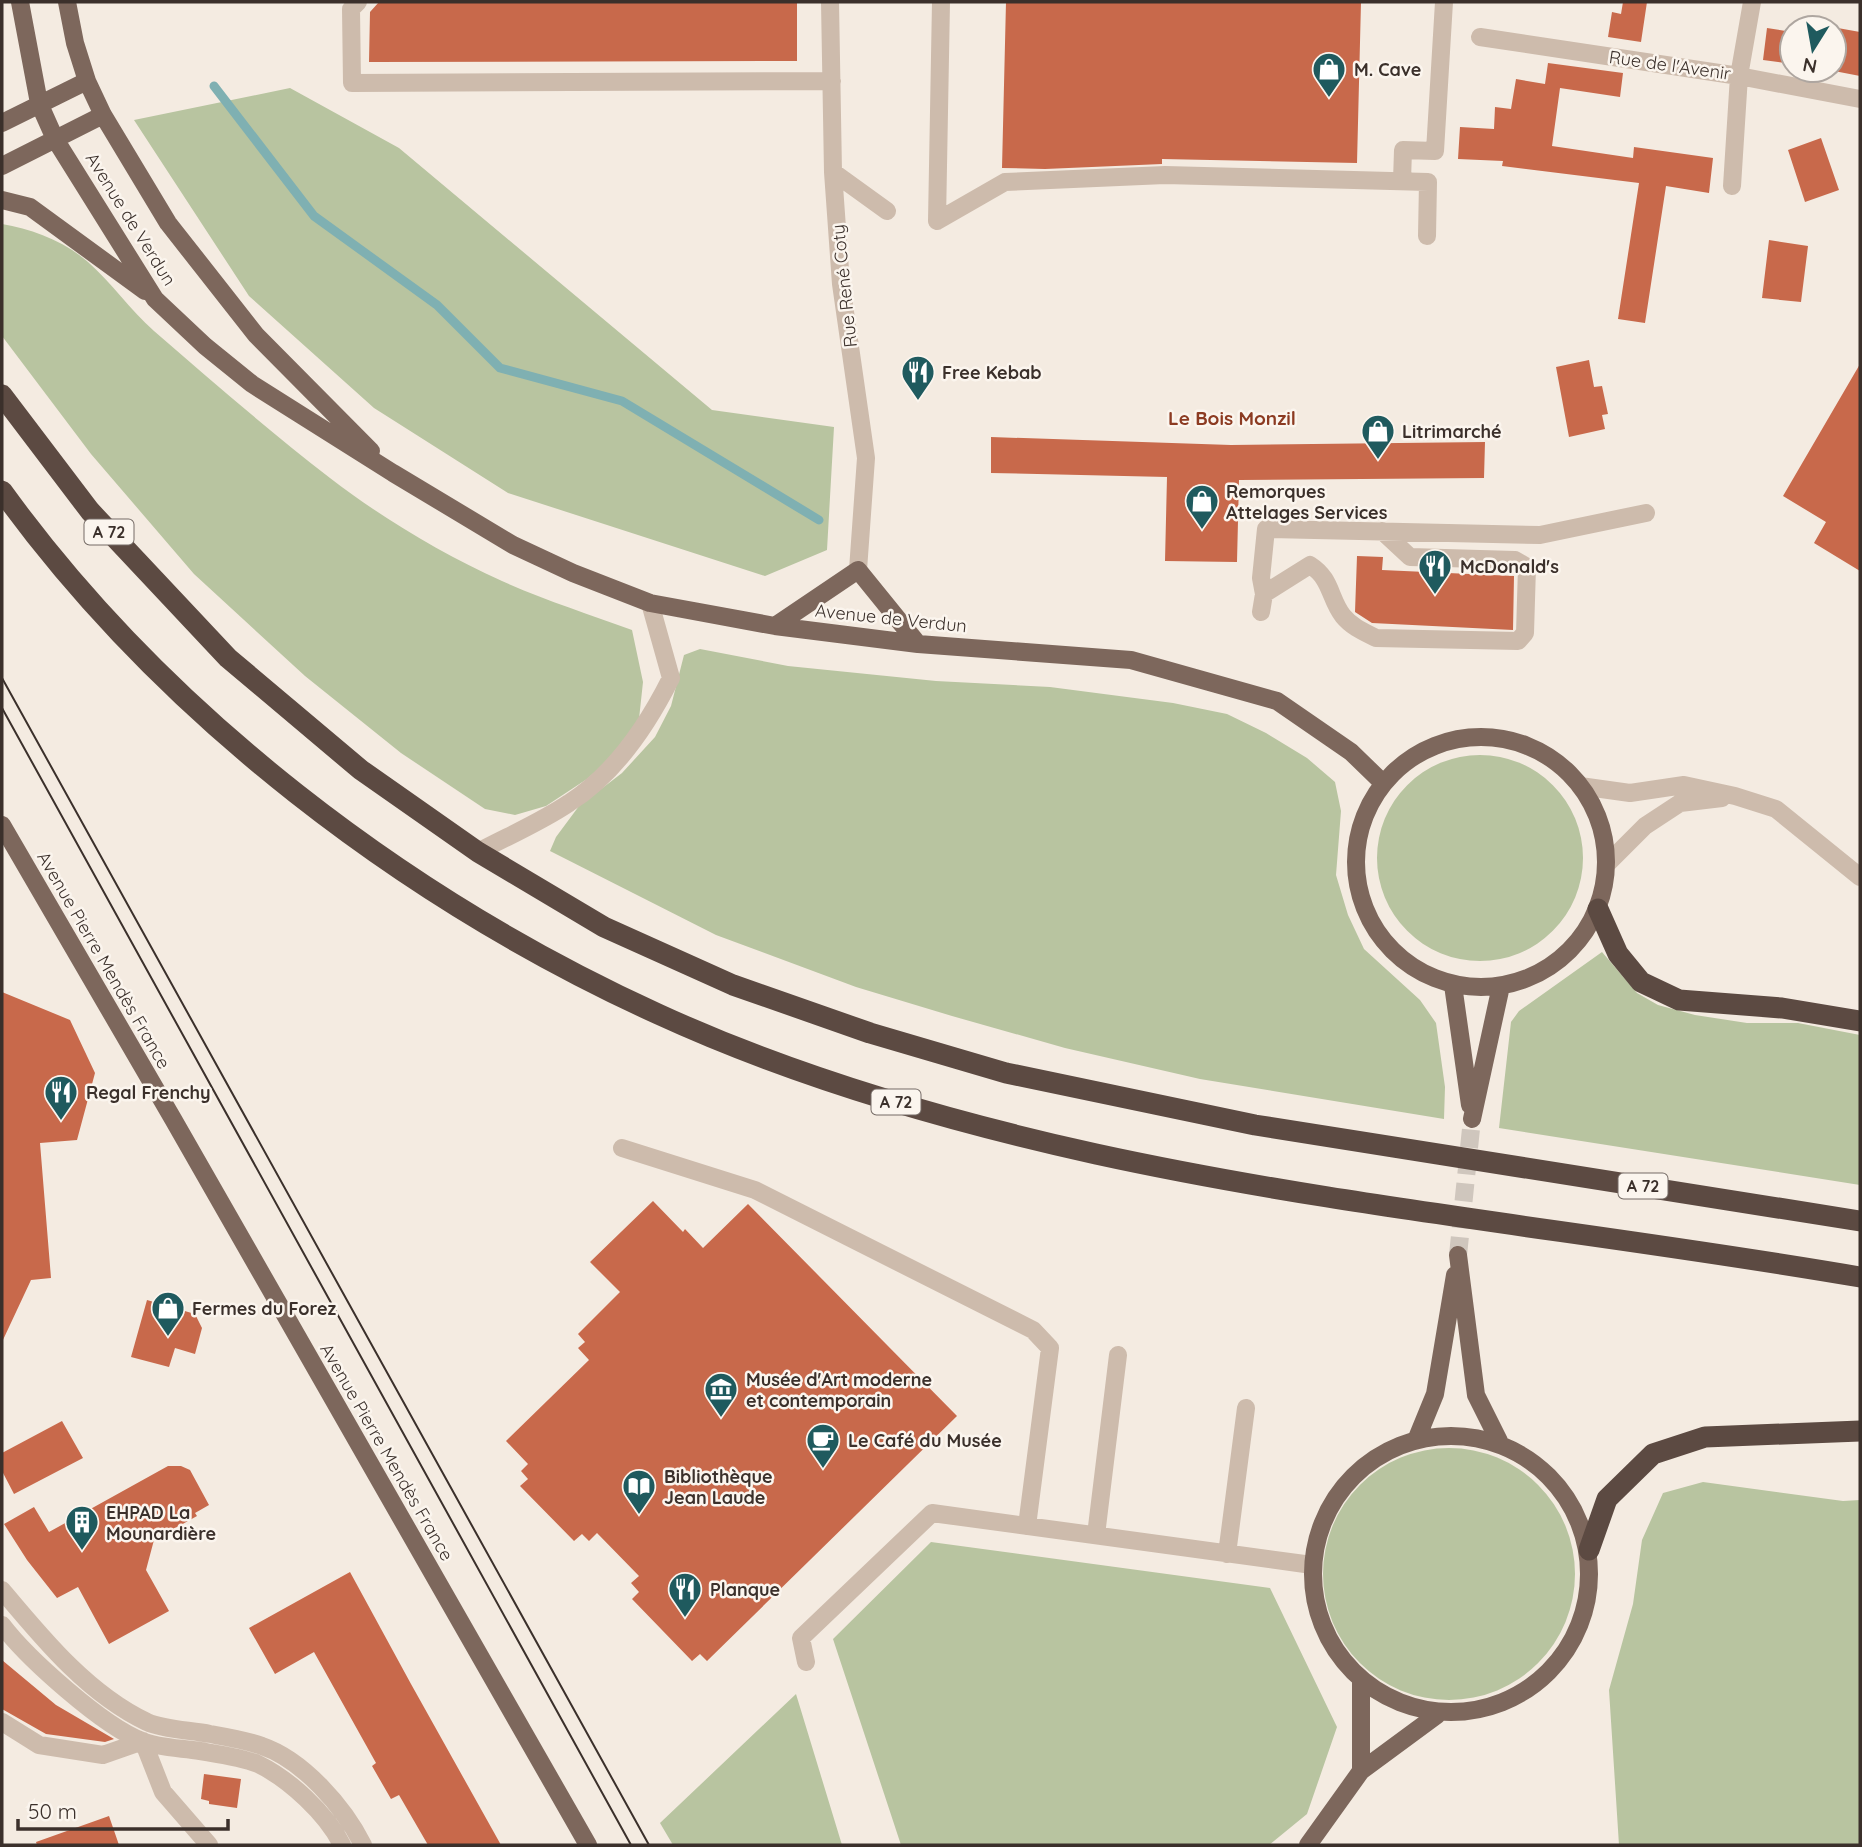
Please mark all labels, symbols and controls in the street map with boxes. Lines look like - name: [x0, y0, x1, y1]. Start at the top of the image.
- north arrow: [1778, 14, 1848, 84]
- street label: Rue de l'Avenir: [1608, 45, 1732, 85]
- shop icon: M. Cave: [1310, 50, 1348, 99]
- text: N: [1801, 53, 1819, 79]
- place label: M. Cave: [1354, 58, 1421, 81]
- street label: Avenue de Verdun: [81, 148, 181, 290]
- street label: Rue René Coty: [826, 223, 862, 349]
- restaurant icon: Free Kebab: [899, 353, 937, 402]
- place label: Free Kebab: [942, 361, 1042, 384]
- district label: Le Bois Monzil: [1168, 406, 1296, 430]
- shop icon: Litrimarché: [1359, 412, 1397, 461]
- place label: Litrimarché: [1402, 420, 1502, 443]
- place label: Remorques Attelages Services: [1226, 480, 1388, 524]
- shop icon: Remorques Attelages Services: [1183, 482, 1221, 531]
- road number: A 72: [84, 520, 134, 544]
- restaurant icon: McDonald's: [1416, 547, 1454, 596]
- place label: McDonald's: [1460, 555, 1559, 578]
- street label: Avenue de Verdun: [814, 599, 968, 637]
- street label: Avenue Pierre Mendès France: [32, 847, 176, 1073]
- restaurant icon: Regal Frenchy: [42, 1073, 80, 1122]
- place label: Regal Frenchy: [86, 1081, 211, 1104]
- road number: A 72: [872, 1090, 920, 1114]
- road number: A 72: [1618, 1174, 1668, 1198]
- shop icon: Fermes du Forez: [149, 1289, 187, 1338]
- place label: Fermes du Forez: [192, 1297, 337, 1320]
- street label: Avenue Pierre Mendès France: [315, 1339, 459, 1565]
- place label: Musée d'Art moderne et contemporain: [746, 1368, 932, 1412]
- museum icon: Musée d'Art moderne et contemporain: [702, 1370, 740, 1419]
- cafe icon: Le Café du Musée: [804, 1421, 842, 1470]
- place label: Le Café du Musée: [848, 1429, 1002, 1452]
- place label: Bibliothèque Jean Laude: [664, 1465, 773, 1509]
- library icon: Bibliothèque Jean Laude: [620, 1467, 658, 1516]
- place label: EHPAD La Mounardière: [106, 1501, 216, 1545]
- building icon: EHPAD La Mounardière: [63, 1503, 101, 1552]
- restaurant icon: Planque: [666, 1570, 704, 1619]
- place label: Planque: [710, 1578, 780, 1601]
- scale bar: [18, 1787, 228, 1831]
- text: 50 m: [28, 1798, 77, 1824]

